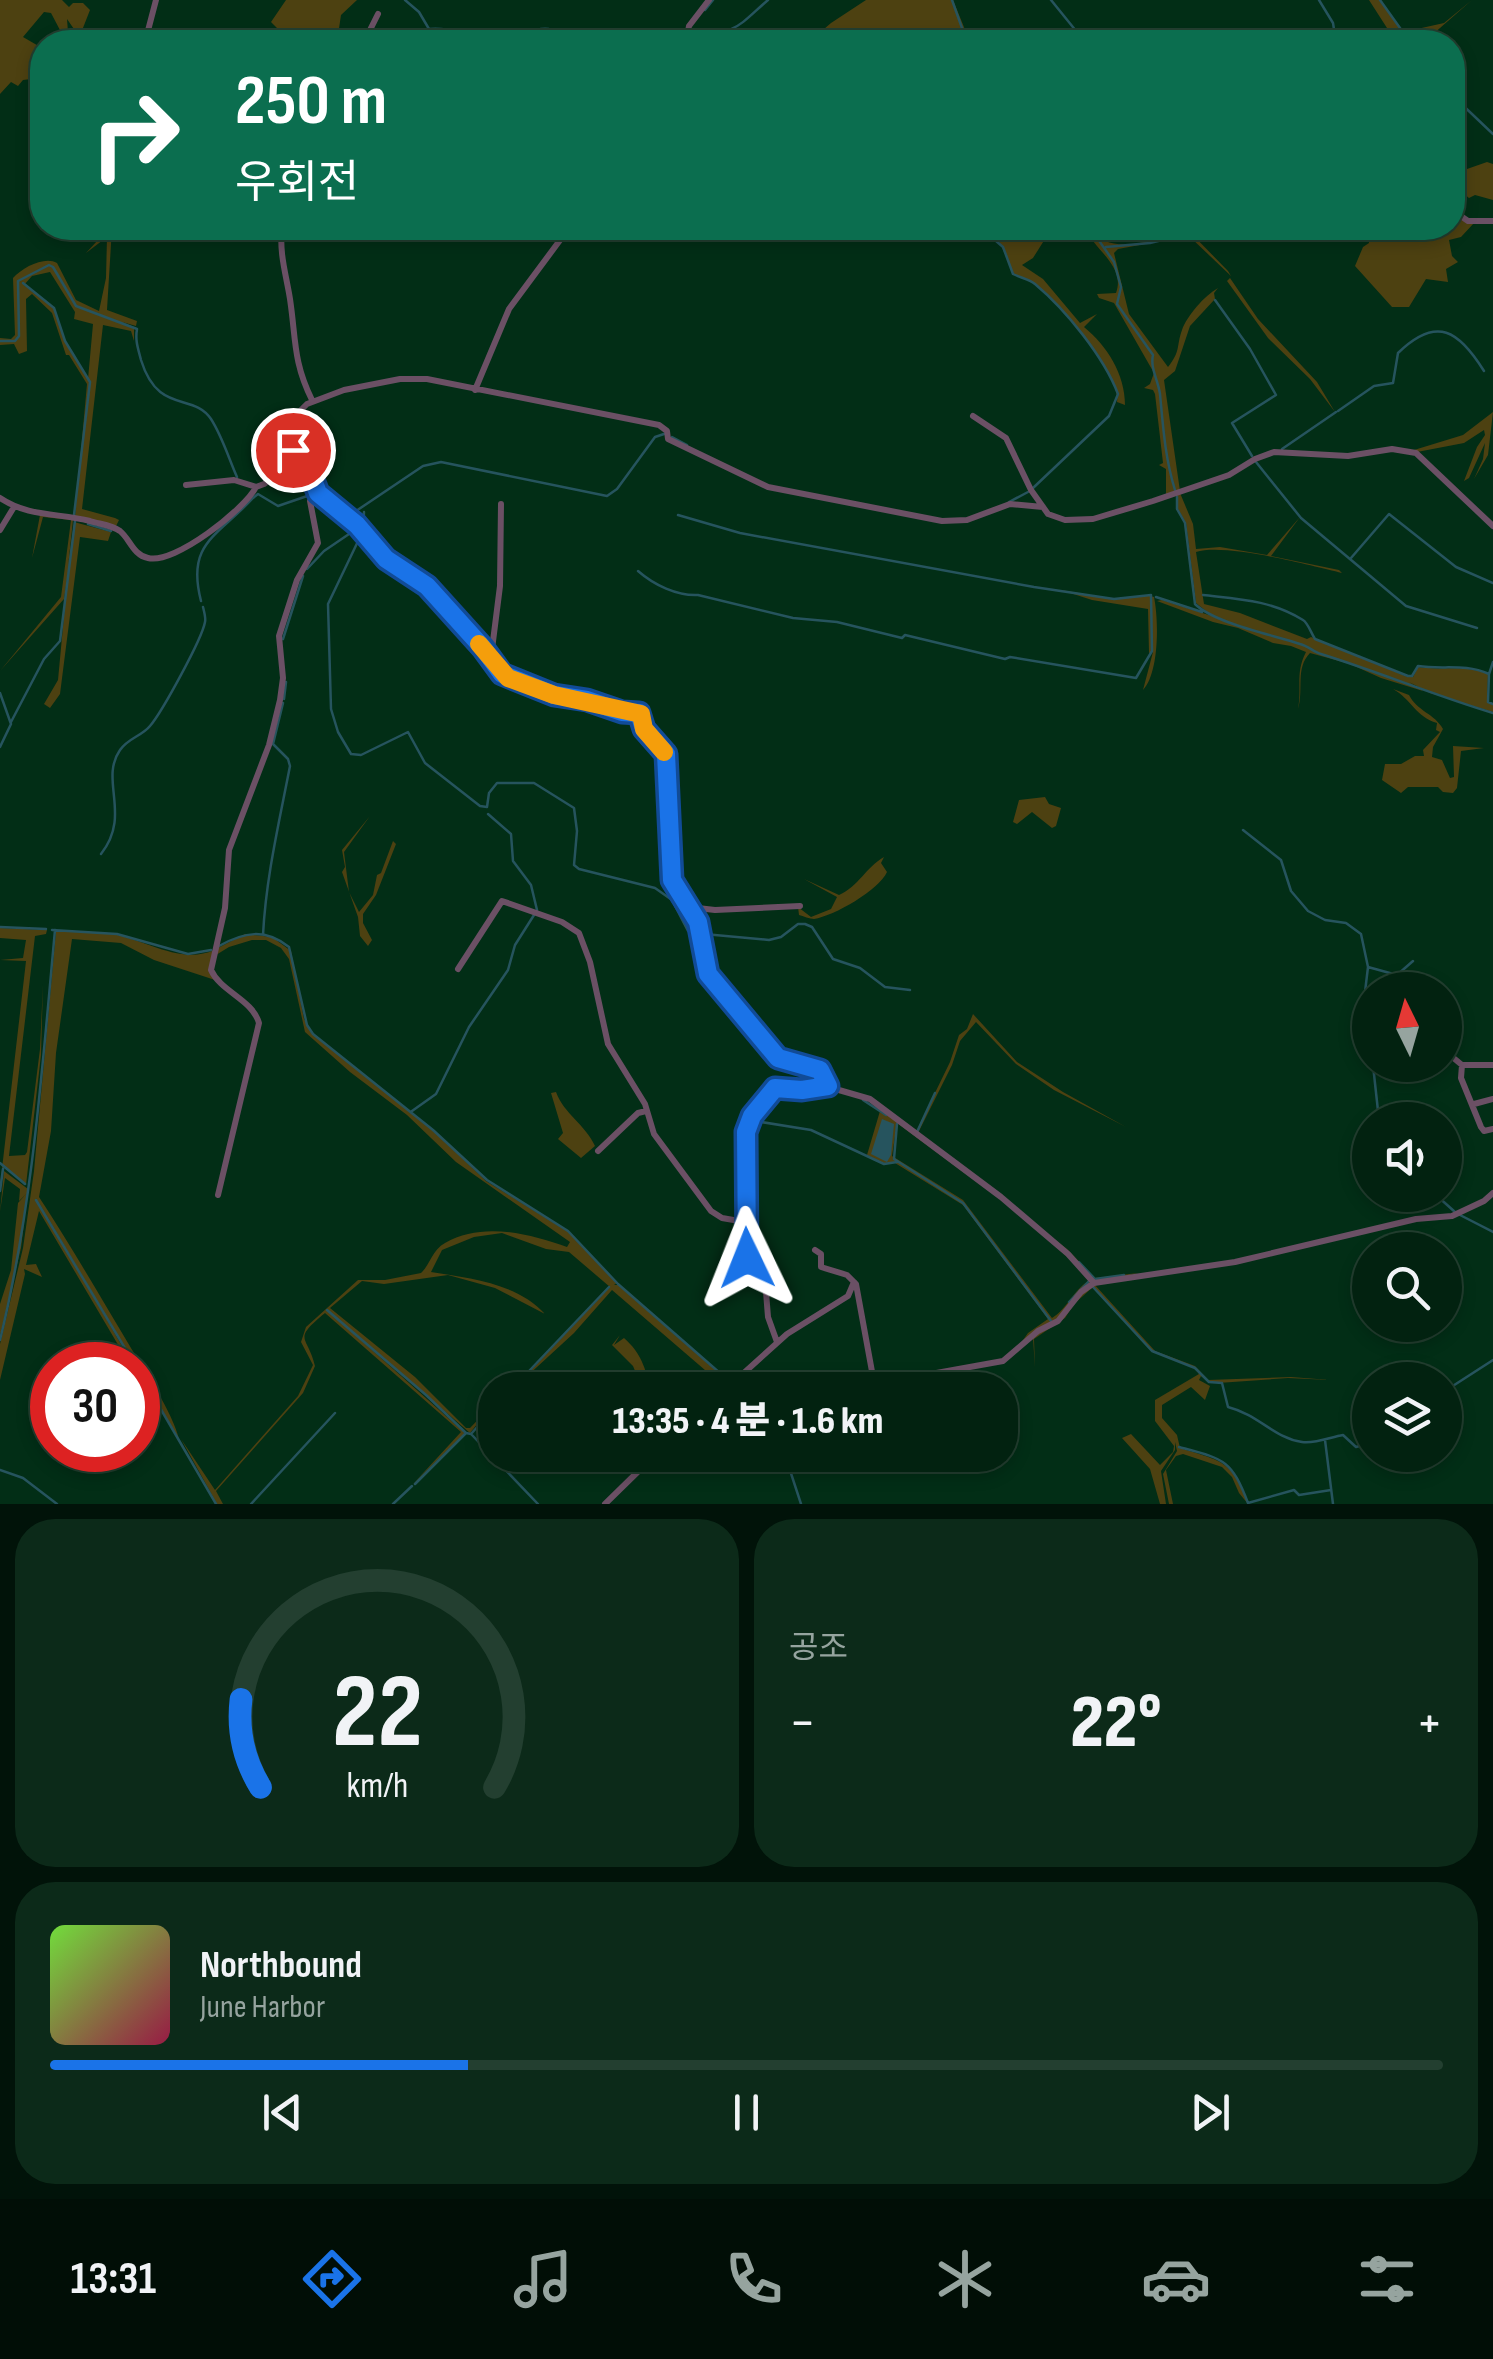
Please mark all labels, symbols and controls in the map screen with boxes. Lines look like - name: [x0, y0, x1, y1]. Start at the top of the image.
- text: 250 m: [235, 60, 387, 144]
- icon: right: [70, 70, 200, 200]
- text: 우회전: [235, 156, 359, 211]
- pin: [251, 408, 336, 493]
- icon: arrive: [266, 423, 321, 478]
- north arrow: [1352, 972, 1462, 1082]
- map controls: [1352, 972, 1462, 1472]
- button: sound: [1352, 1102, 1462, 1212]
- position arrow: [695, 1206, 799, 1310]
- button: search: [1352, 1232, 1462, 1342]
- speed limit sign: 30: [30, 1342, 160, 1472]
- button: layers: [1352, 1362, 1462, 1472]
- text: 13:35 · 4 분 · 1.6 km: [613, 1399, 883, 1444]
- text: 공조: [789, 1629, 848, 1668]
- text: 22: [331, 1651, 423, 1776]
- text: 22°: [1070, 1678, 1162, 1769]
- text: −: [789, 1690, 816, 1757]
- text: +: [1416, 1690, 1443, 1757]
- text: km/h: [346, 1765, 408, 1808]
- text: Northbound: [200, 1943, 362, 1988]
- text: June Harbor: [200, 1988, 325, 2027]
- icon: previous: [255, 2085, 310, 2140]
- icon: pause: [719, 2085, 774, 2140]
- icon: next: [1183, 2085, 1238, 2140]
- icon: directions: [297, 2244, 367, 2314]
- icon: music: [508, 2244, 578, 2314]
- icon: phone: [719, 2244, 789, 2314]
- icon: climate: [930, 2244, 1000, 2314]
- icon: car: [1141, 2244, 1211, 2314]
- icon: filters: [1352, 2244, 1422, 2314]
- text: 13:31: [71, 2252, 156, 2307]

